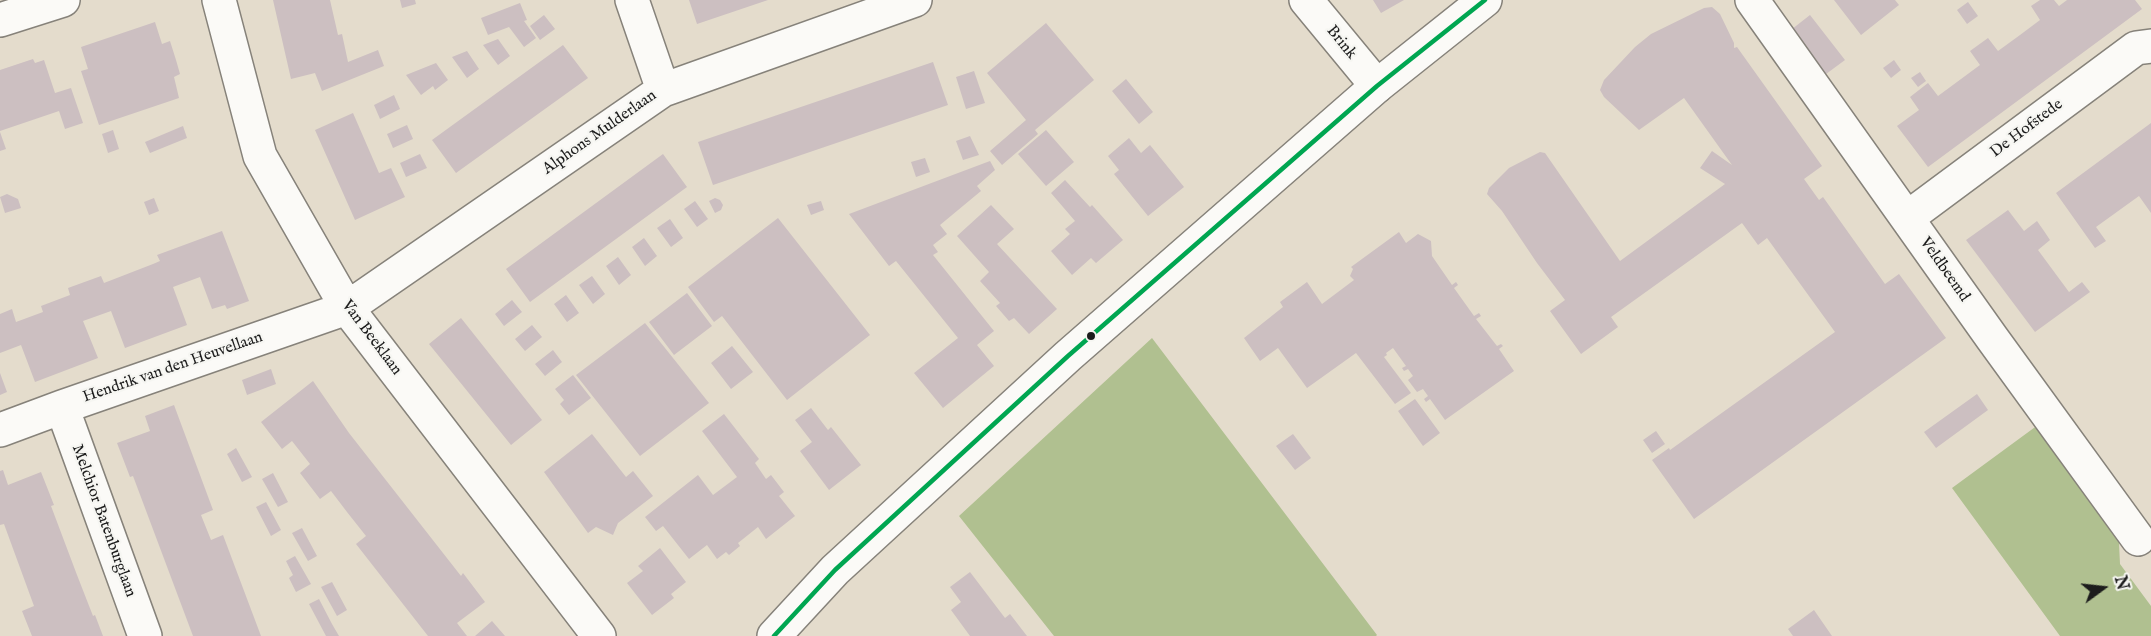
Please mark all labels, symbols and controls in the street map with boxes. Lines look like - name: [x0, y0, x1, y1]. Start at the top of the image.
- street label: Brink: [1322, 22, 1360, 64]
- street label: Alphons Mulderlaan: [539, 87, 661, 179]
- street label: De Hofstede: [1987, 95, 2067, 163]
- street label: Veldbeemd: [1915, 234, 1973, 306]
- street label: Van Beeklaan: [337, 297, 405, 379]
- street label: Hendrik van den Heuvellaan: [81, 328, 265, 408]
- unlabelled marker: [1085, 330, 1097, 342]
- street label: Melchior Batenburglaan: [66, 442, 140, 600]
- north arrow: [2073, 558, 2133, 618]
- text: N: [2109, 574, 2132, 593]

